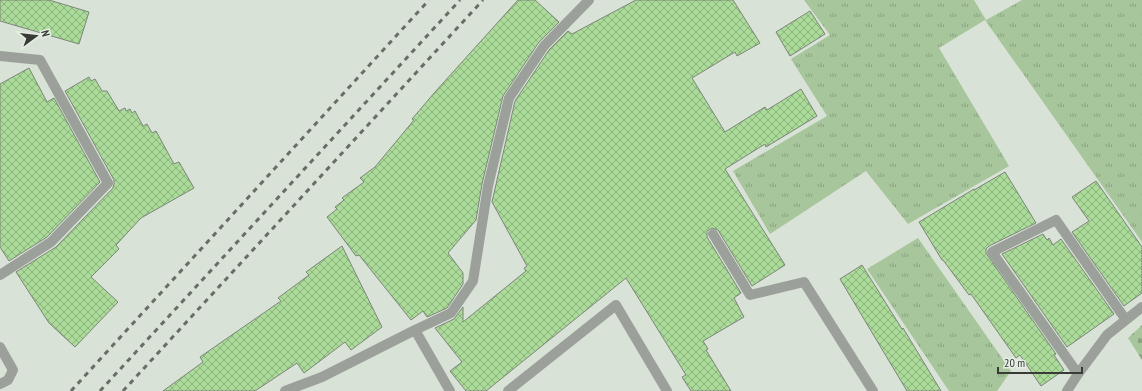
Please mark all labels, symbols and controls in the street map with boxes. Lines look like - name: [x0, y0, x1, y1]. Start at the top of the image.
- north arrow: [16, 16, 56, 56]
- text: N: [38, 29, 53, 38]
- scale bar: [998, 349, 1082, 375]
- text: 20 m: [1004, 355, 1025, 370]

